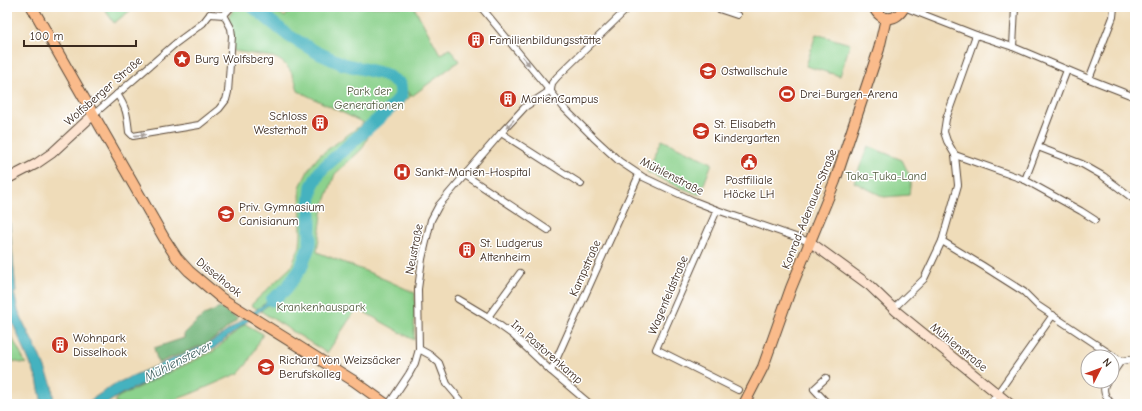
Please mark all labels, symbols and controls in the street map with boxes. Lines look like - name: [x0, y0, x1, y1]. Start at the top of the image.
- scale bar: [24, 22, 136, 48]
- text: 100 m: [30, 29, 63, 43]
- building icon: Familienbildungsstätte: [466, 30, 486, 50]
- place label: Familienbildungsstätte: [489, 33, 601, 47]
- place icon: Burg Wolfsberg: [172, 49, 192, 69]
- place label: Burg Wolfsberg: [195, 52, 274, 66]
- street label: Wolfsberger Straße: [61, 53, 145, 129]
- one-way arrow: [521, 56, 530, 67]
- school or university icon: Ostwallschule: [698, 61, 718, 81]
- place label: Ostwallschule: [721, 64, 788, 78]
- park label: Park der Generationen: [334, 84, 404, 112]
- sports icon: Drei-Burgen-Arena: [777, 84, 797, 104]
- place label: Drei-Burgen-Arena: [800, 87, 898, 101]
- building icon: MarienCampus: [498, 89, 518, 109]
- place label: MarienCampus: [521, 92, 598, 106]
- place label: Schloss Westerholt: [254, 109, 308, 137]
- building icon: Schloss Westerholt: [310, 113, 330, 133]
- place label: St. Elisabeth Kindergarten: [714, 117, 780, 145]
- one-way arrow: [506, 118, 515, 129]
- school or university icon: St. Elisabeth Kindergarten: [691, 121, 711, 141]
- one-way arrow: [134, 131, 146, 138]
- street label: Konrad-Adenauer-Straße: [778, 147, 840, 271]
- public building icon: Postfiliale Höcke LH: [739, 152, 759, 172]
- street label: Mühlenstraße: [638, 154, 706, 198]
- hospital icon: Sankt-Marien-Hospital: [392, 162, 412, 182]
- place label: Sankt-Marien-Hospital: [415, 165, 531, 179]
- park label: Taka-Tuka-Land: [845, 169, 927, 183]
- place label: Postfiliale Höcke LH: [723, 173, 775, 201]
- place label: Priv. Gymnasium Canisianum: [239, 200, 325, 228]
- school or university icon: Priv. Gymnasium Canisianum: [216, 204, 236, 224]
- street label: Neustraße: [402, 222, 426, 276]
- place label: St. Ludgerus Altenheim: [480, 236, 543, 264]
- street label: Kampstraße: [566, 237, 604, 299]
- building icon: St. Ludgerus Altenheim: [457, 240, 477, 260]
- street label: Wagenfeldstraße: [645, 253, 691, 337]
- street label: Disselhook: [194, 255, 244, 299]
- park label: Krankenhauspark: [276, 300, 366, 314]
- street label: Im Pastorenkamp: [508, 317, 586, 387]
- street label: Mühlenstraße: [928, 320, 990, 374]
- place label: Wohnpark Disselhook: [73, 331, 127, 359]
- building icon: Wohnpark Disselhook: [50, 335, 70, 355]
- water label: Mühlenstever: [141, 337, 215, 385]
- north arrow: [1080, 349, 1120, 389]
- place label: Richard von Weizsäcker Berufskolleg: [279, 353, 401, 381]
- text: N: [1100, 356, 1114, 370]
- school or university icon: Richard von Weizsäcker Berufskolleg: [256, 357, 276, 377]

